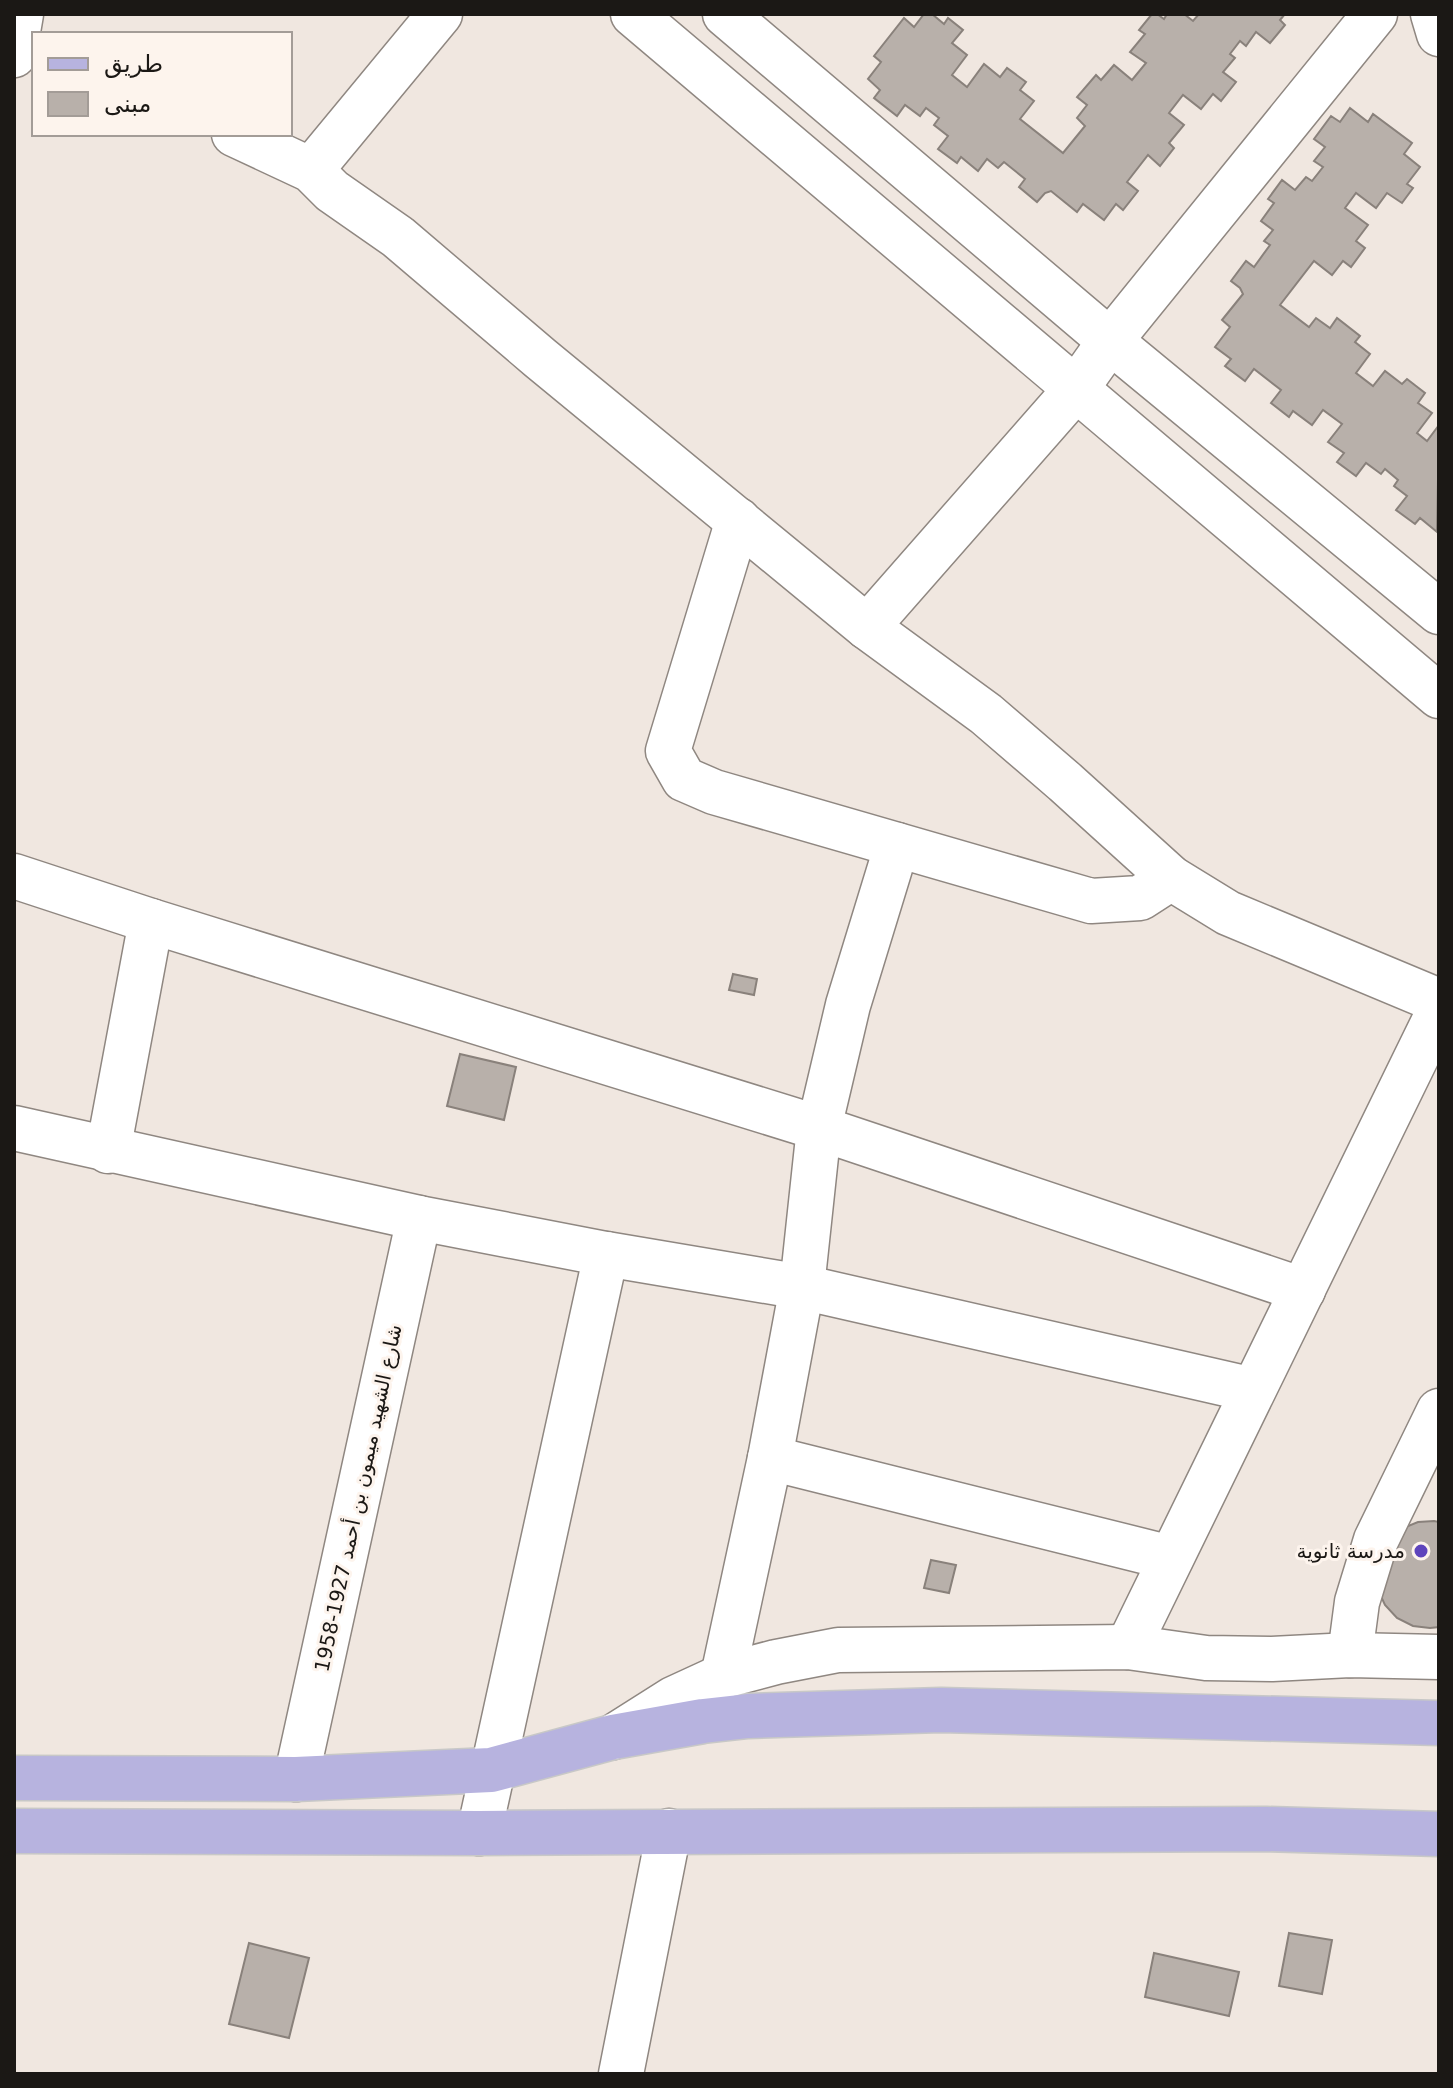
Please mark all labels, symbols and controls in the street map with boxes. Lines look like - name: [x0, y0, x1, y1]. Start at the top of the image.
- legend: [32, 32, 292, 136]
- text: طريق: [104, 50, 163, 78]
- text: مبنى: [104, 90, 151, 118]
- street label: شارع الشهيد ميمون بن أحمد 1927-1958: [308, 1322, 407, 1674]
- place label: مدرسة ثانوية: [1296, 1539, 1405, 1563]
- marker: مدرسة ثانوية: [1412, 1542, 1430, 1560]

